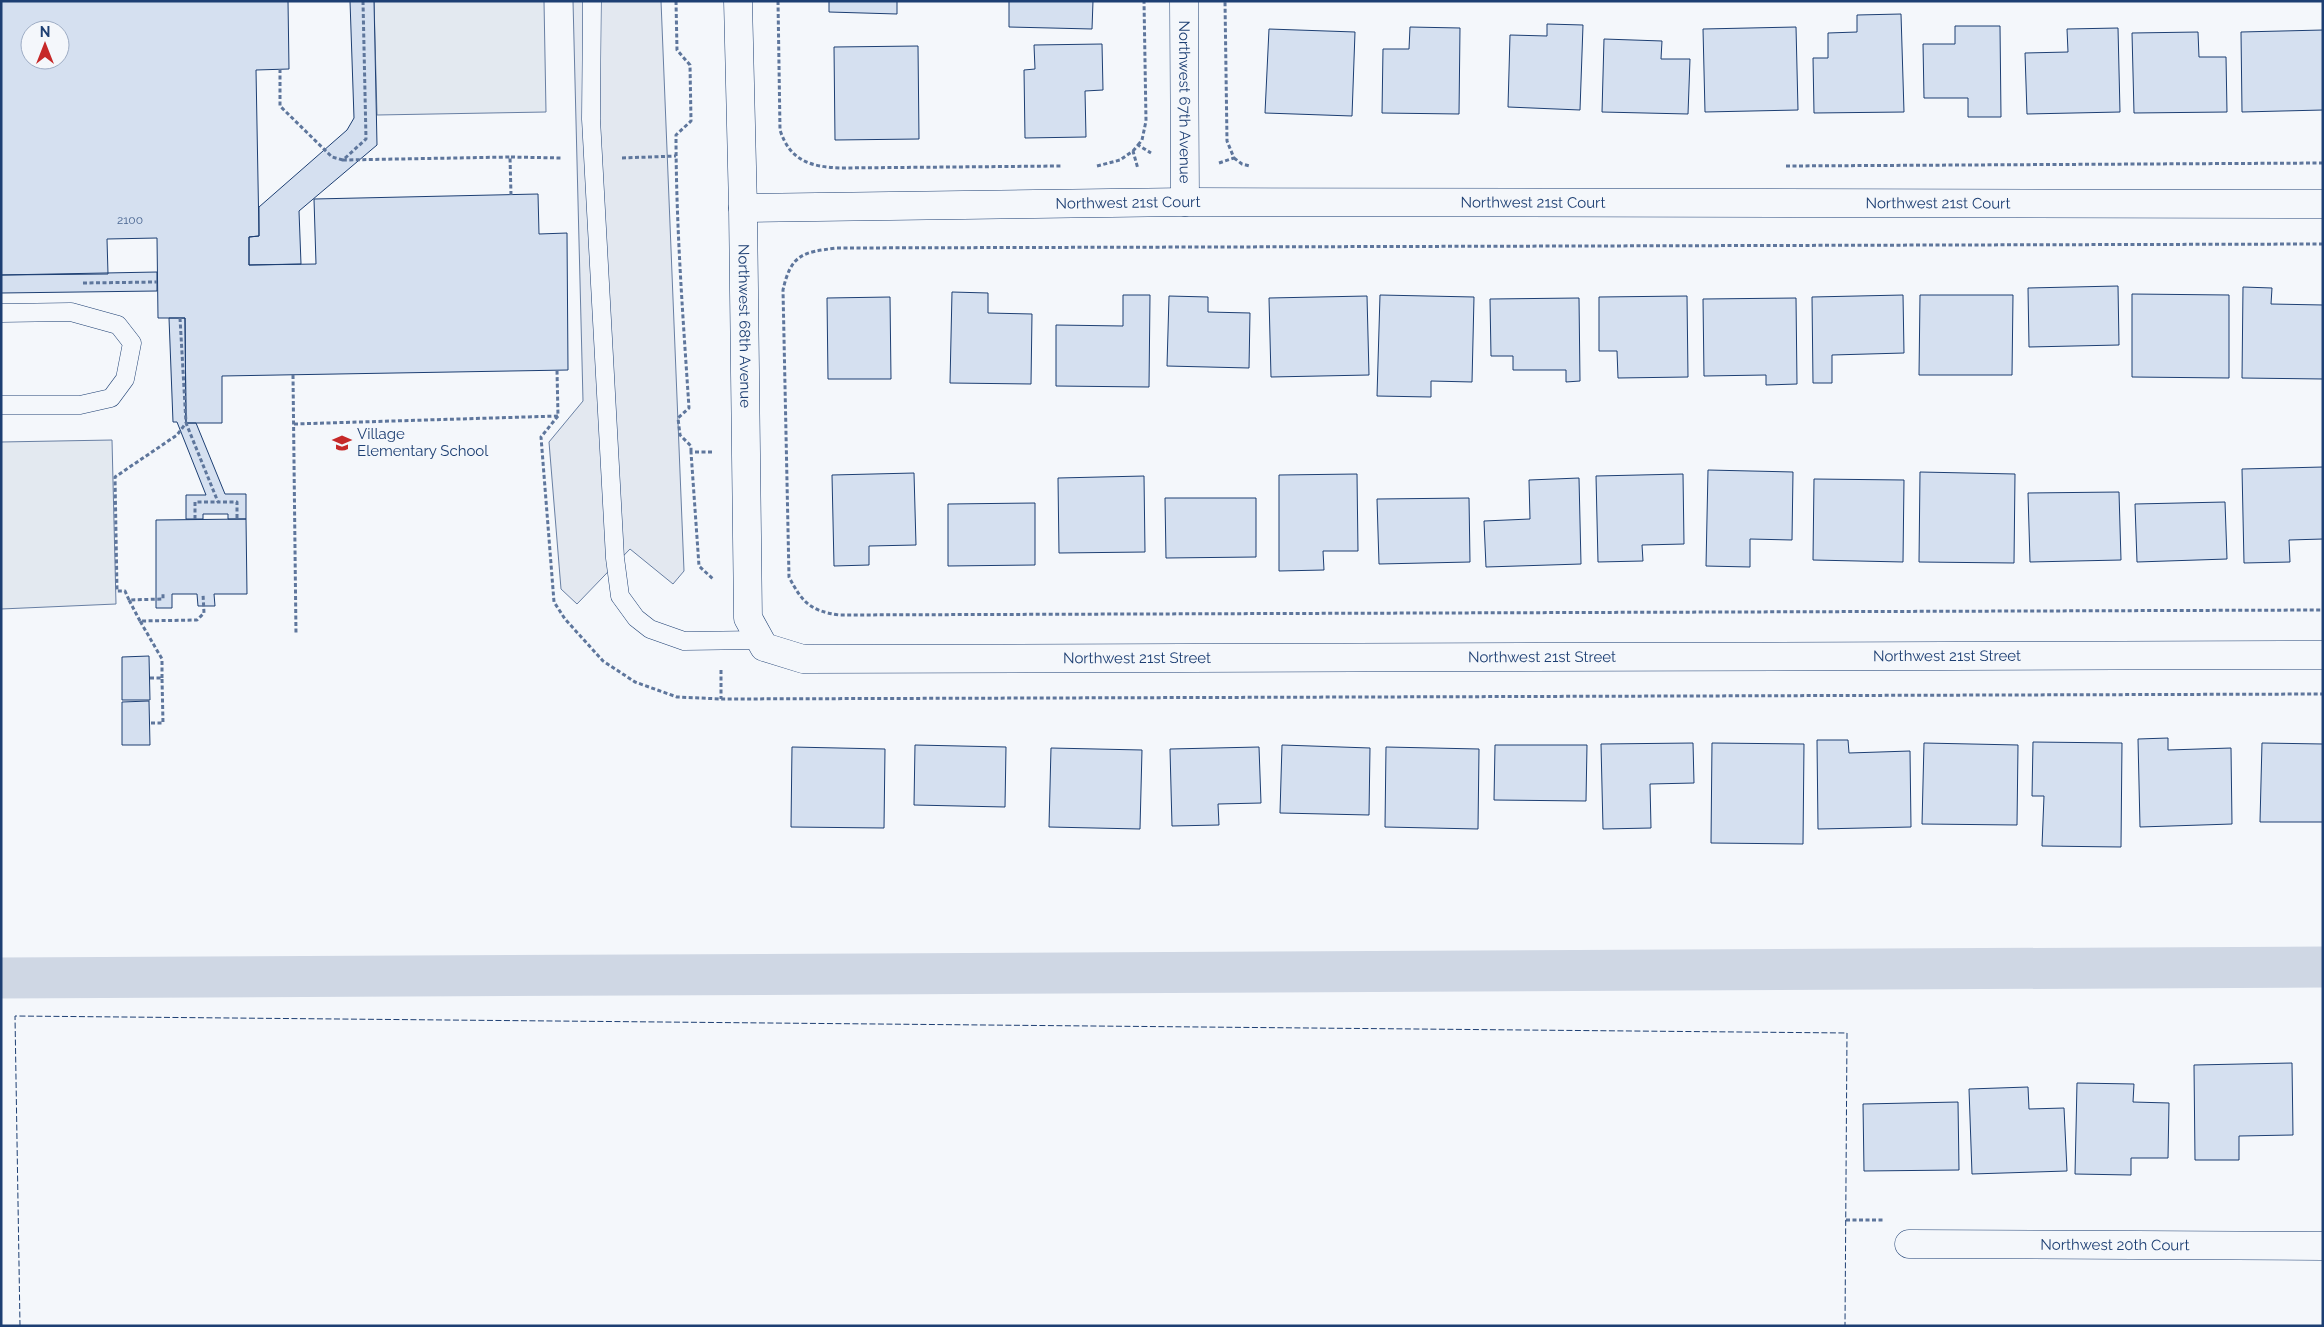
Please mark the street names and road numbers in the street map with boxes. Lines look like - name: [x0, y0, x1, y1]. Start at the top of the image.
- street label: Northwest 67th Avenue: [1175, 20, 1194, 184]
- street label: Northwest 21st Court: [1055, 193, 1200, 213]
- street label: Northwest 21st Court: [1460, 193, 1605, 212]
- street label: Northwest 21st Court: [1865, 194, 2010, 212]
- street label: Northwest 68th Avenue: [734, 244, 754, 408]
- street label: Northwest 21st Street: [1873, 647, 2021, 665]
- street label: Northwest 21st Street: [1468, 648, 1616, 666]
- street label: Northwest 21st Street: [1063, 649, 1211, 667]
- street label: Northwest 20th Court: [2040, 1236, 2190, 1254]

